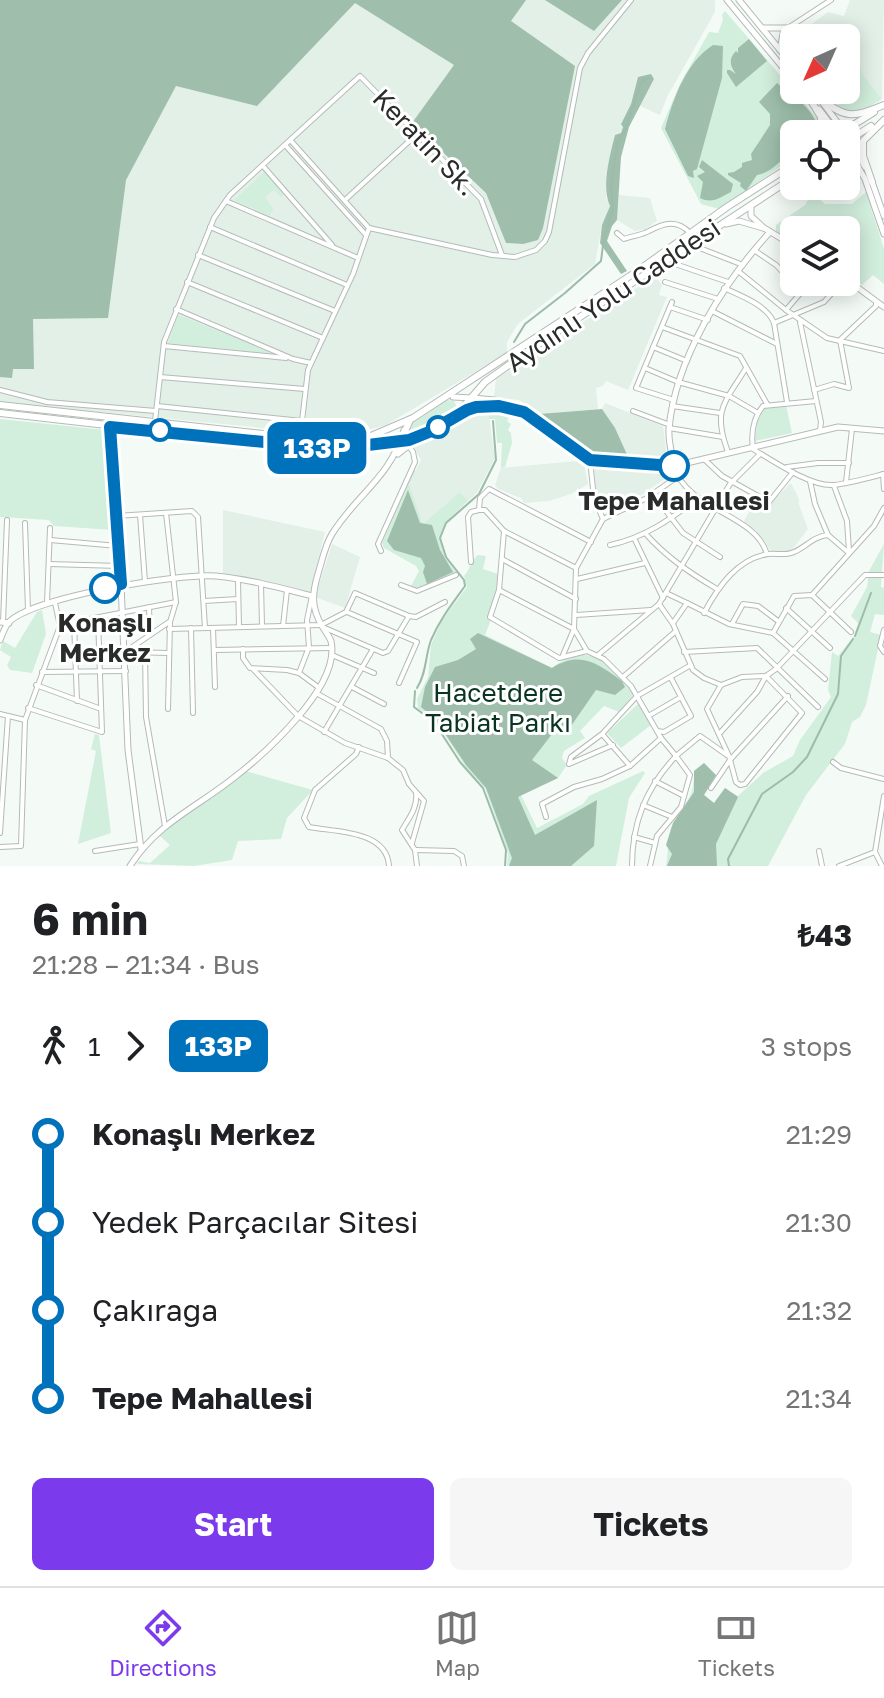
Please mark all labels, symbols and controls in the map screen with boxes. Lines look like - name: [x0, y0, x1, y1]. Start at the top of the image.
- north arrow: [780, 24, 860, 104]
- map controls: [780, 24, 860, 296]
- street label: Keratin Sk.: [367, 82, 483, 202]
- button: locate: [780, 120, 860, 200]
- street label: Aydınlı Yolu Caddesi: [500, 212, 726, 378]
- button: layers: [780, 216, 860, 296]
- unlabelled marker: [427, 416, 449, 438]
- unlabelled marker: [149, 419, 171, 441]
- line badge: 133P: [261, 422, 373, 474]
- text: 133P: [283, 431, 351, 464]
- marker: Tepe Mahallesi: [659, 451, 689, 481]
- place label: Tepe Mahallesi: [578, 485, 770, 516]
- marker: Konaşlı Merkez: [90, 573, 120, 603]
- place label: Konaşlı Merkez: [57, 607, 153, 668]
- park label: Hacetdere Tabiat Parkı: [425, 677, 571, 738]
- text: 6 min: [32, 892, 148, 945]
- text: ₺43: [798, 917, 852, 953]
- text: 21:28 – 21:34 · Bus: [32, 949, 260, 980]
- icon: walk: [32, 1024, 76, 1068]
- icon: forward: [113, 1024, 157, 1068]
- text: 133P: [185, 1029, 252, 1062]
- text: 1: [88, 1031, 101, 1062]
- text: 3 stops: [761, 1031, 852, 1062]
- text: Konaşlı Merkez: [92, 1116, 315, 1152]
- text: 21:29: [786, 1119, 852, 1150]
- text: Yedek Parçacılar Sitesi: [92, 1204, 418, 1240]
- text: 21:30: [785, 1207, 852, 1238]
- text: Çakırağa: [92, 1292, 218, 1328]
- text: 21:32: [786, 1295, 852, 1326]
- text: Tepe Mahallesi: [92, 1380, 313, 1416]
- text: 21:34: [785, 1383, 852, 1414]
- button: Start: [32, 1478, 434, 1570]
- button: Tickets: [450, 1478, 852, 1570]
- tab: Directions: [109, 1606, 217, 1681]
- tab: Map: [435, 1606, 480, 1681]
- tab: Tickets: [698, 1606, 775, 1681]

